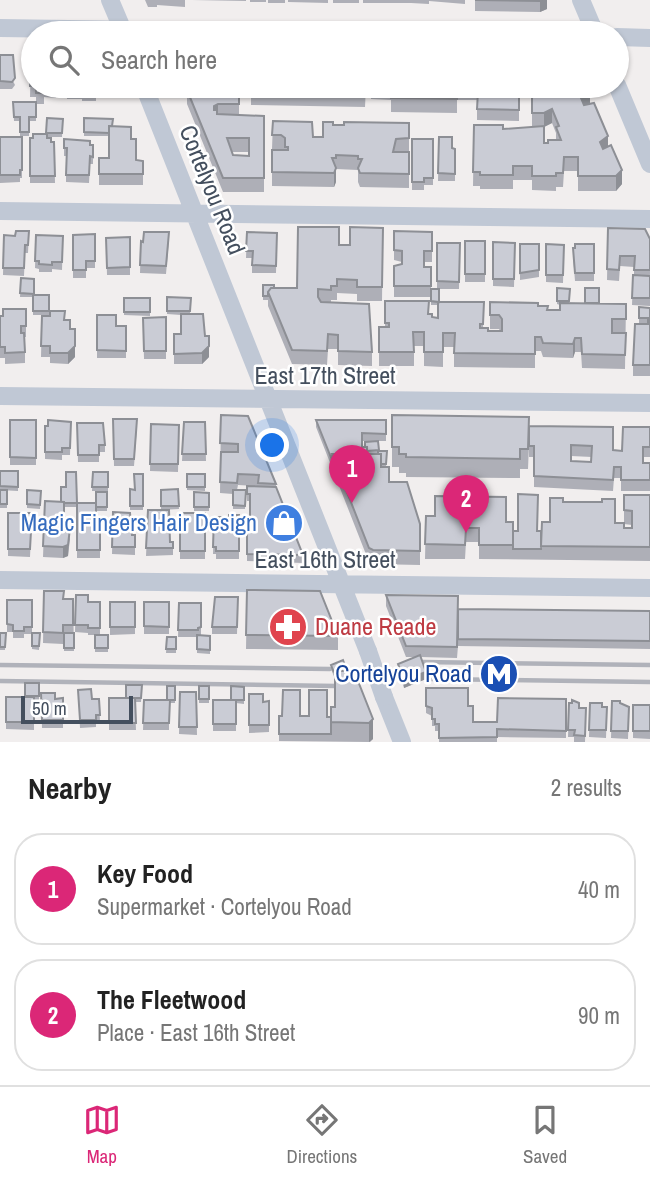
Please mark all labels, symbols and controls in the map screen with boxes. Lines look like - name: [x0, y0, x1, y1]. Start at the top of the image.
- search box: [21, 21, 629, 98]
- icon: search: [45, 41, 83, 79]
- text: Search here: [101, 42, 217, 77]
- street label: Cortelyou Road: [172, 120, 253, 259]
- street label: East 17th Street: [254, 359, 396, 391]
- your location: [255, 428, 289, 462]
- pin: 1: [329, 445, 375, 503]
- pin: 2: [443, 475, 489, 533]
- shop icon: Magic Fingers Hair Design: [263, 502, 305, 544]
- place label: Magic Fingers Hair Design: [21, 506, 257, 538]
- street label: East 16th Street: [254, 543, 396, 575]
- pharmacy icon: Duane Reade: [267, 606, 309, 648]
- place label: Duane Reade: [315, 610, 436, 642]
- metro station icon: Cortelyou Road: [478, 653, 520, 695]
- place label: Cortelyou Road: [335, 657, 472, 689]
- scale bar: [21, 693, 133, 725]
- text: 50 m: [32, 695, 67, 721]
- text: Nearby: [28, 768, 111, 808]
- text: 2 results: [551, 772, 622, 803]
- text: Key Food: [97, 856, 193, 891]
- text: 1: [48, 874, 58, 905]
- text: 40 m: [578, 874, 620, 905]
- text: Supermarket · Cortelyou Road: [97, 891, 352, 922]
- text: The Fleetwood: [97, 982, 246, 1017]
- text: 2: [48, 1000, 58, 1031]
- text: 90 m: [578, 1000, 620, 1031]
- text: Place · East 16th Street: [97, 1017, 295, 1048]
- tab: Map: [83, 1101, 121, 1169]
- tab: Directions: [286, 1101, 357, 1169]
- tab: Saved: [523, 1101, 567, 1169]

